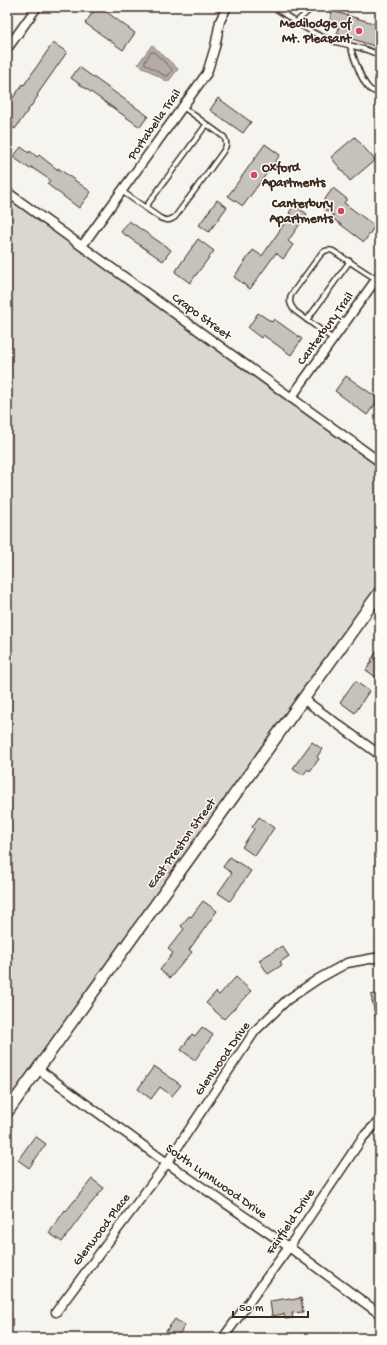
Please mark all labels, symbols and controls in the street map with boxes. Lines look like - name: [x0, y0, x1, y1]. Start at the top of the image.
- place label: Medilodge of Mt. Pleasant: [280, 16, 353, 47]
- marker: Medilodge of Mt. Pleasant: [354, 26, 364, 36]
- street label: Portabella Trail: [124, 87, 185, 164]
- place label: Oxford Apartments: [261, 160, 327, 192]
- marker: Oxford Apartments: [249, 170, 259, 180]
- place label: Canterbury Apartments: [269, 197, 334, 228]
- marker: Canterbury Apartments: [336, 206, 346, 216]
- street label: Canterbury Trail: [294, 289, 358, 368]
- street label: Crapo Street: [168, 290, 235, 345]
- street label: East Preston Street: [144, 795, 221, 892]
- street label: Glenwood Drive: [192, 1019, 254, 1099]
- street label: South Lynnwood Drive: [162, 1141, 270, 1223]
- street label: Fairfield Drive: [263, 1186, 319, 1259]
- street label: Glenwood Place: [70, 1191, 134, 1269]
- scale bar: [233, 1293, 308, 1319]
- text: 50 m: [239, 1302, 264, 1316]

